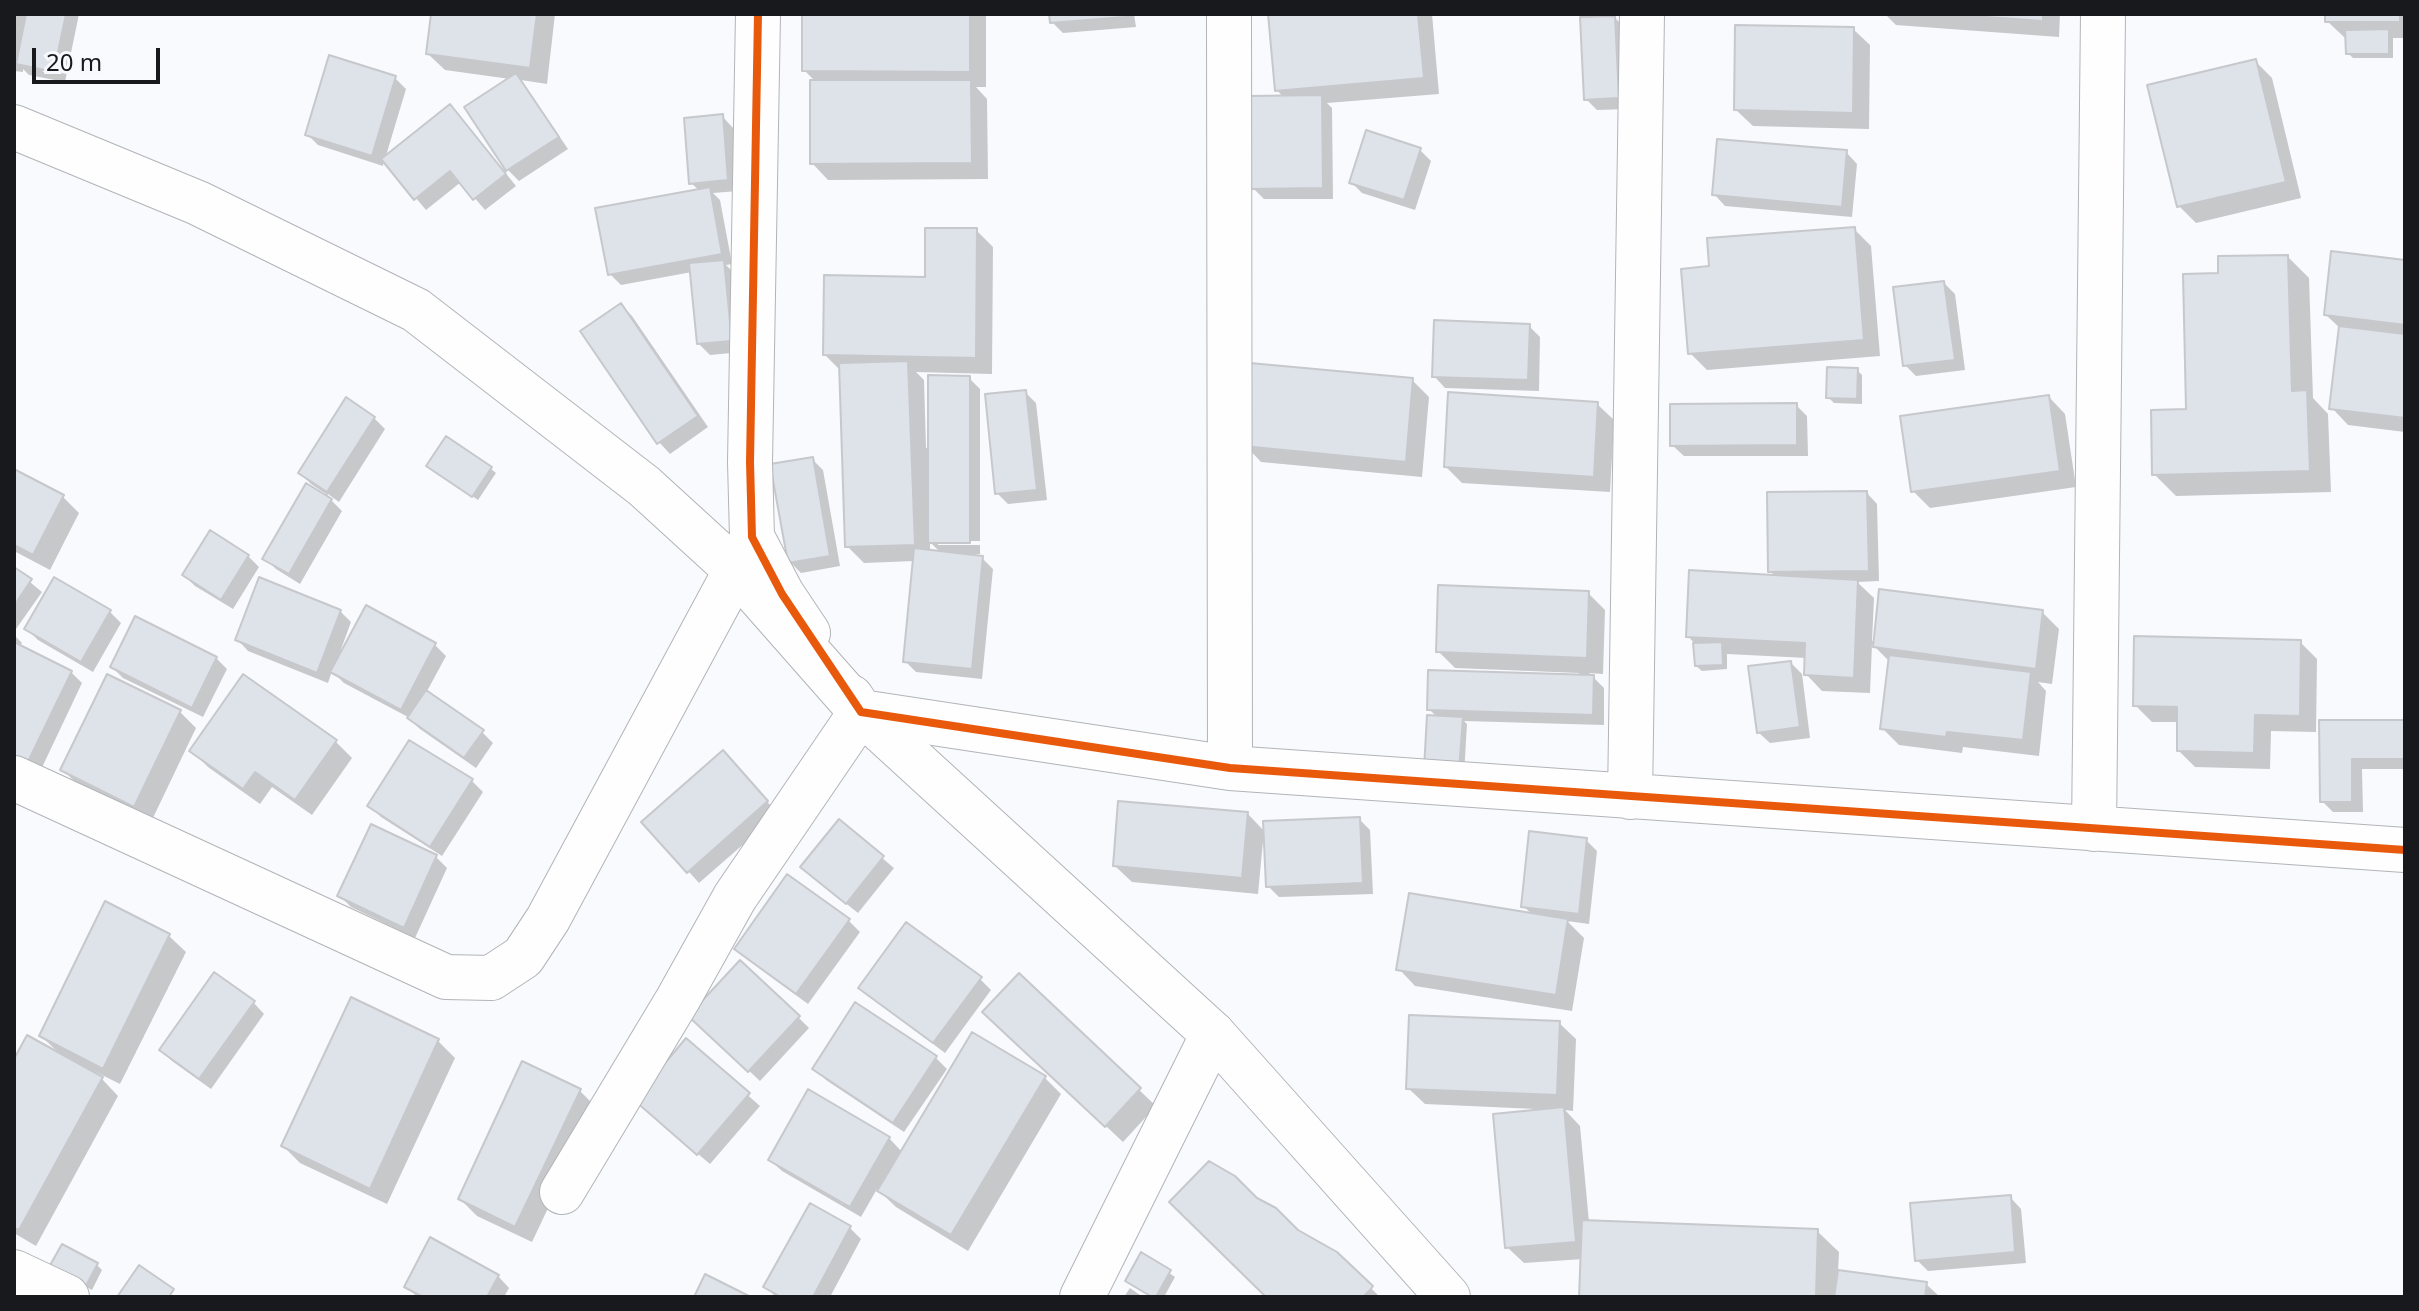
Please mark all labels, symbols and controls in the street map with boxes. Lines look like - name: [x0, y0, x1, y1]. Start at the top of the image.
- scale bar: [36, 32, 164, 82]
- text: 20 m: [46, 45, 102, 78]

